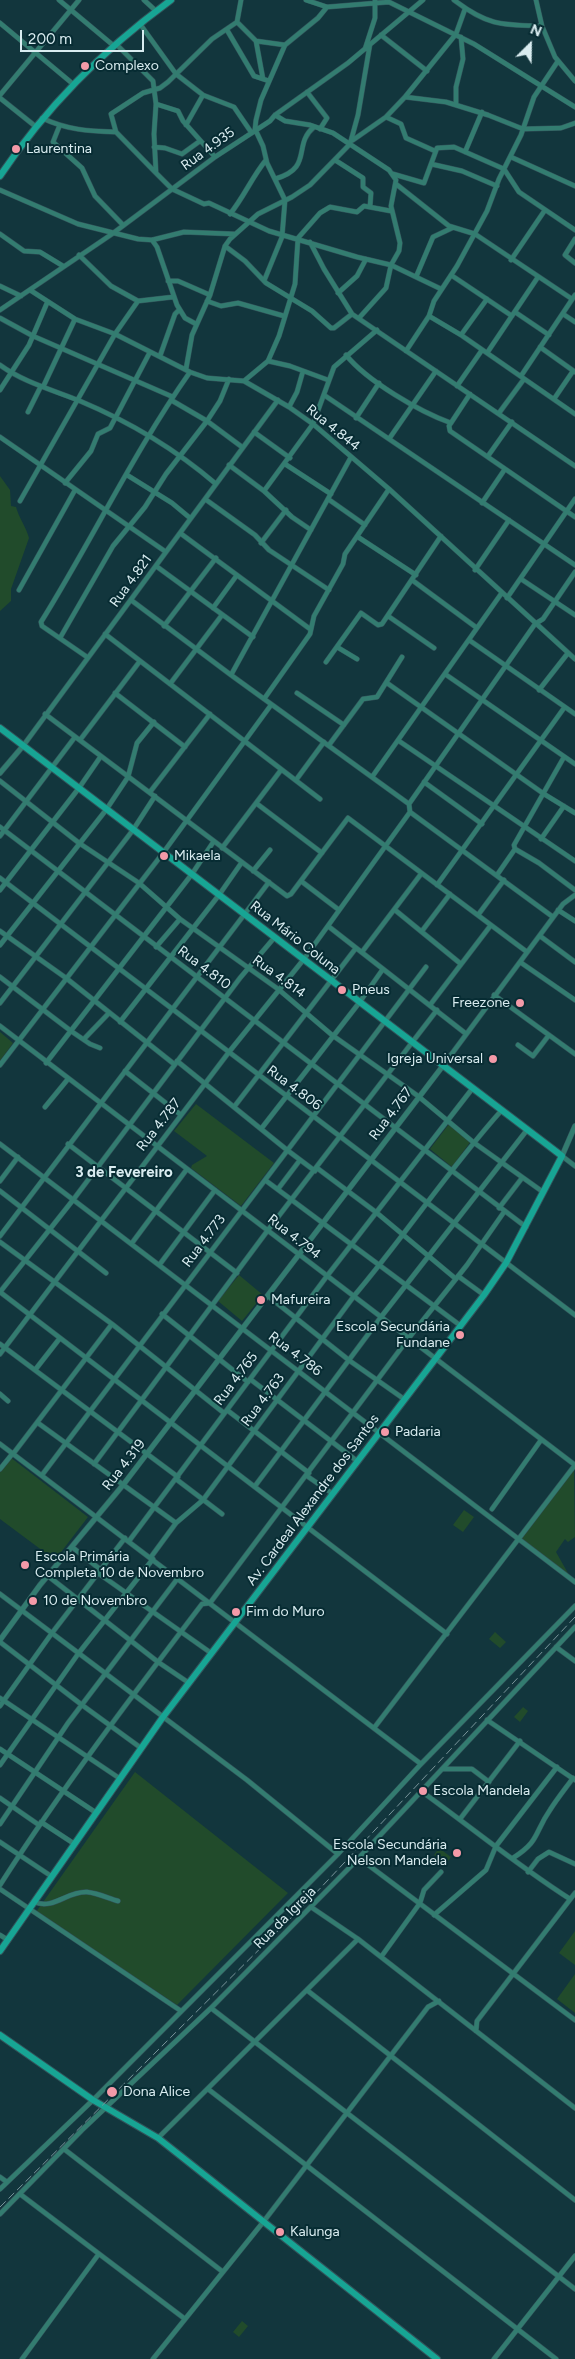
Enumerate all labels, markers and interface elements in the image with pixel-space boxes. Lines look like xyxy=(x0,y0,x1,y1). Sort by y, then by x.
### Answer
scale bar xyxy=(22,20,146,52)
north arrow xyxy=(505,20,555,70)
text: N xyxy=(528,21,544,41)
text: 200 m xyxy=(28,30,72,48)
place label: Complexo xyxy=(95,58,159,74)
marker: Complexo xyxy=(79,60,91,72)
street label: Rua 4.935 xyxy=(178,124,238,174)
place label: Laurentina xyxy=(26,141,92,157)
marker: Laurentina xyxy=(10,143,22,155)
street label: Rua 4.844 xyxy=(303,401,363,455)
street label: Rua 4.821 xyxy=(106,551,156,611)
place label: Mikaela xyxy=(174,848,221,864)
marker: Mikaela xyxy=(158,850,170,862)
street label: Rua Mário Coluna xyxy=(247,898,343,978)
street label: Rua 4.810 xyxy=(174,943,234,993)
street label: Rua 4.814 xyxy=(249,952,309,1002)
place label: Pneus xyxy=(352,982,390,998)
marker: Pneus xyxy=(336,984,348,996)
place label: Freezone xyxy=(452,995,510,1011)
marker: Freezone xyxy=(514,997,526,1009)
place label: Igreja Universal xyxy=(387,1051,483,1067)
marker: Igreja Universal xyxy=(487,1053,499,1065)
street label: Rua 4.806 xyxy=(263,1062,325,1114)
street label: Rua 4.767 xyxy=(366,1084,416,1144)
street label: Rua 4.787 xyxy=(133,1095,185,1155)
district label: 3 de Fevereiro xyxy=(75,1164,173,1182)
street label: Rua 4.773 xyxy=(179,1211,229,1271)
street label: Rua 4.794 xyxy=(264,1211,324,1263)
place label: Mafureira xyxy=(271,1292,330,1308)
marker: Mafureira xyxy=(255,1294,267,1306)
place label: Escola Secundária Fundane xyxy=(336,1319,450,1351)
street label: Rua 4.786 xyxy=(265,1328,325,1380)
marker: Escola Secundária Fundane xyxy=(454,1329,466,1341)
street label: Rua 4.765 xyxy=(211,1349,261,1409)
street label: Rua 4.763 xyxy=(238,1370,288,1430)
street label: Av. Cardeal Alexandre dos Santos xyxy=(243,1411,383,1589)
place label: Padaria xyxy=(395,1424,441,1440)
marker: Padaria xyxy=(379,1426,391,1438)
street label: Rua 4.319 xyxy=(99,1436,149,1494)
place label: Escola Primária Completa 10 de Novembro xyxy=(35,1549,204,1581)
marker: Escola Primária Completa 10 de Novembro xyxy=(19,1559,31,1571)
place label: 10 de Novembro xyxy=(43,1593,147,1609)
marker: 10 de Novembro xyxy=(27,1595,39,1607)
place label: Fim do Muro xyxy=(246,1604,325,1620)
marker: Fim do Muro xyxy=(230,1606,242,1618)
place label: Escola Mandela xyxy=(433,1783,530,1799)
marker: Escola Mandela xyxy=(417,1785,429,1797)
place label: Escola Secundária Nelson Mandela xyxy=(333,1837,447,1870)
marker: Escola Secundária Nelson Mandela xyxy=(451,1847,463,1859)
street label: Rua da Igreja xyxy=(250,1883,320,1953)
place label: Dona Alice xyxy=(123,2084,190,2100)
marker: Dona Alice xyxy=(105,2085,119,2099)
place label: Kalunga xyxy=(290,2224,340,2240)
marker: Kalunga xyxy=(274,2226,286,2238)

